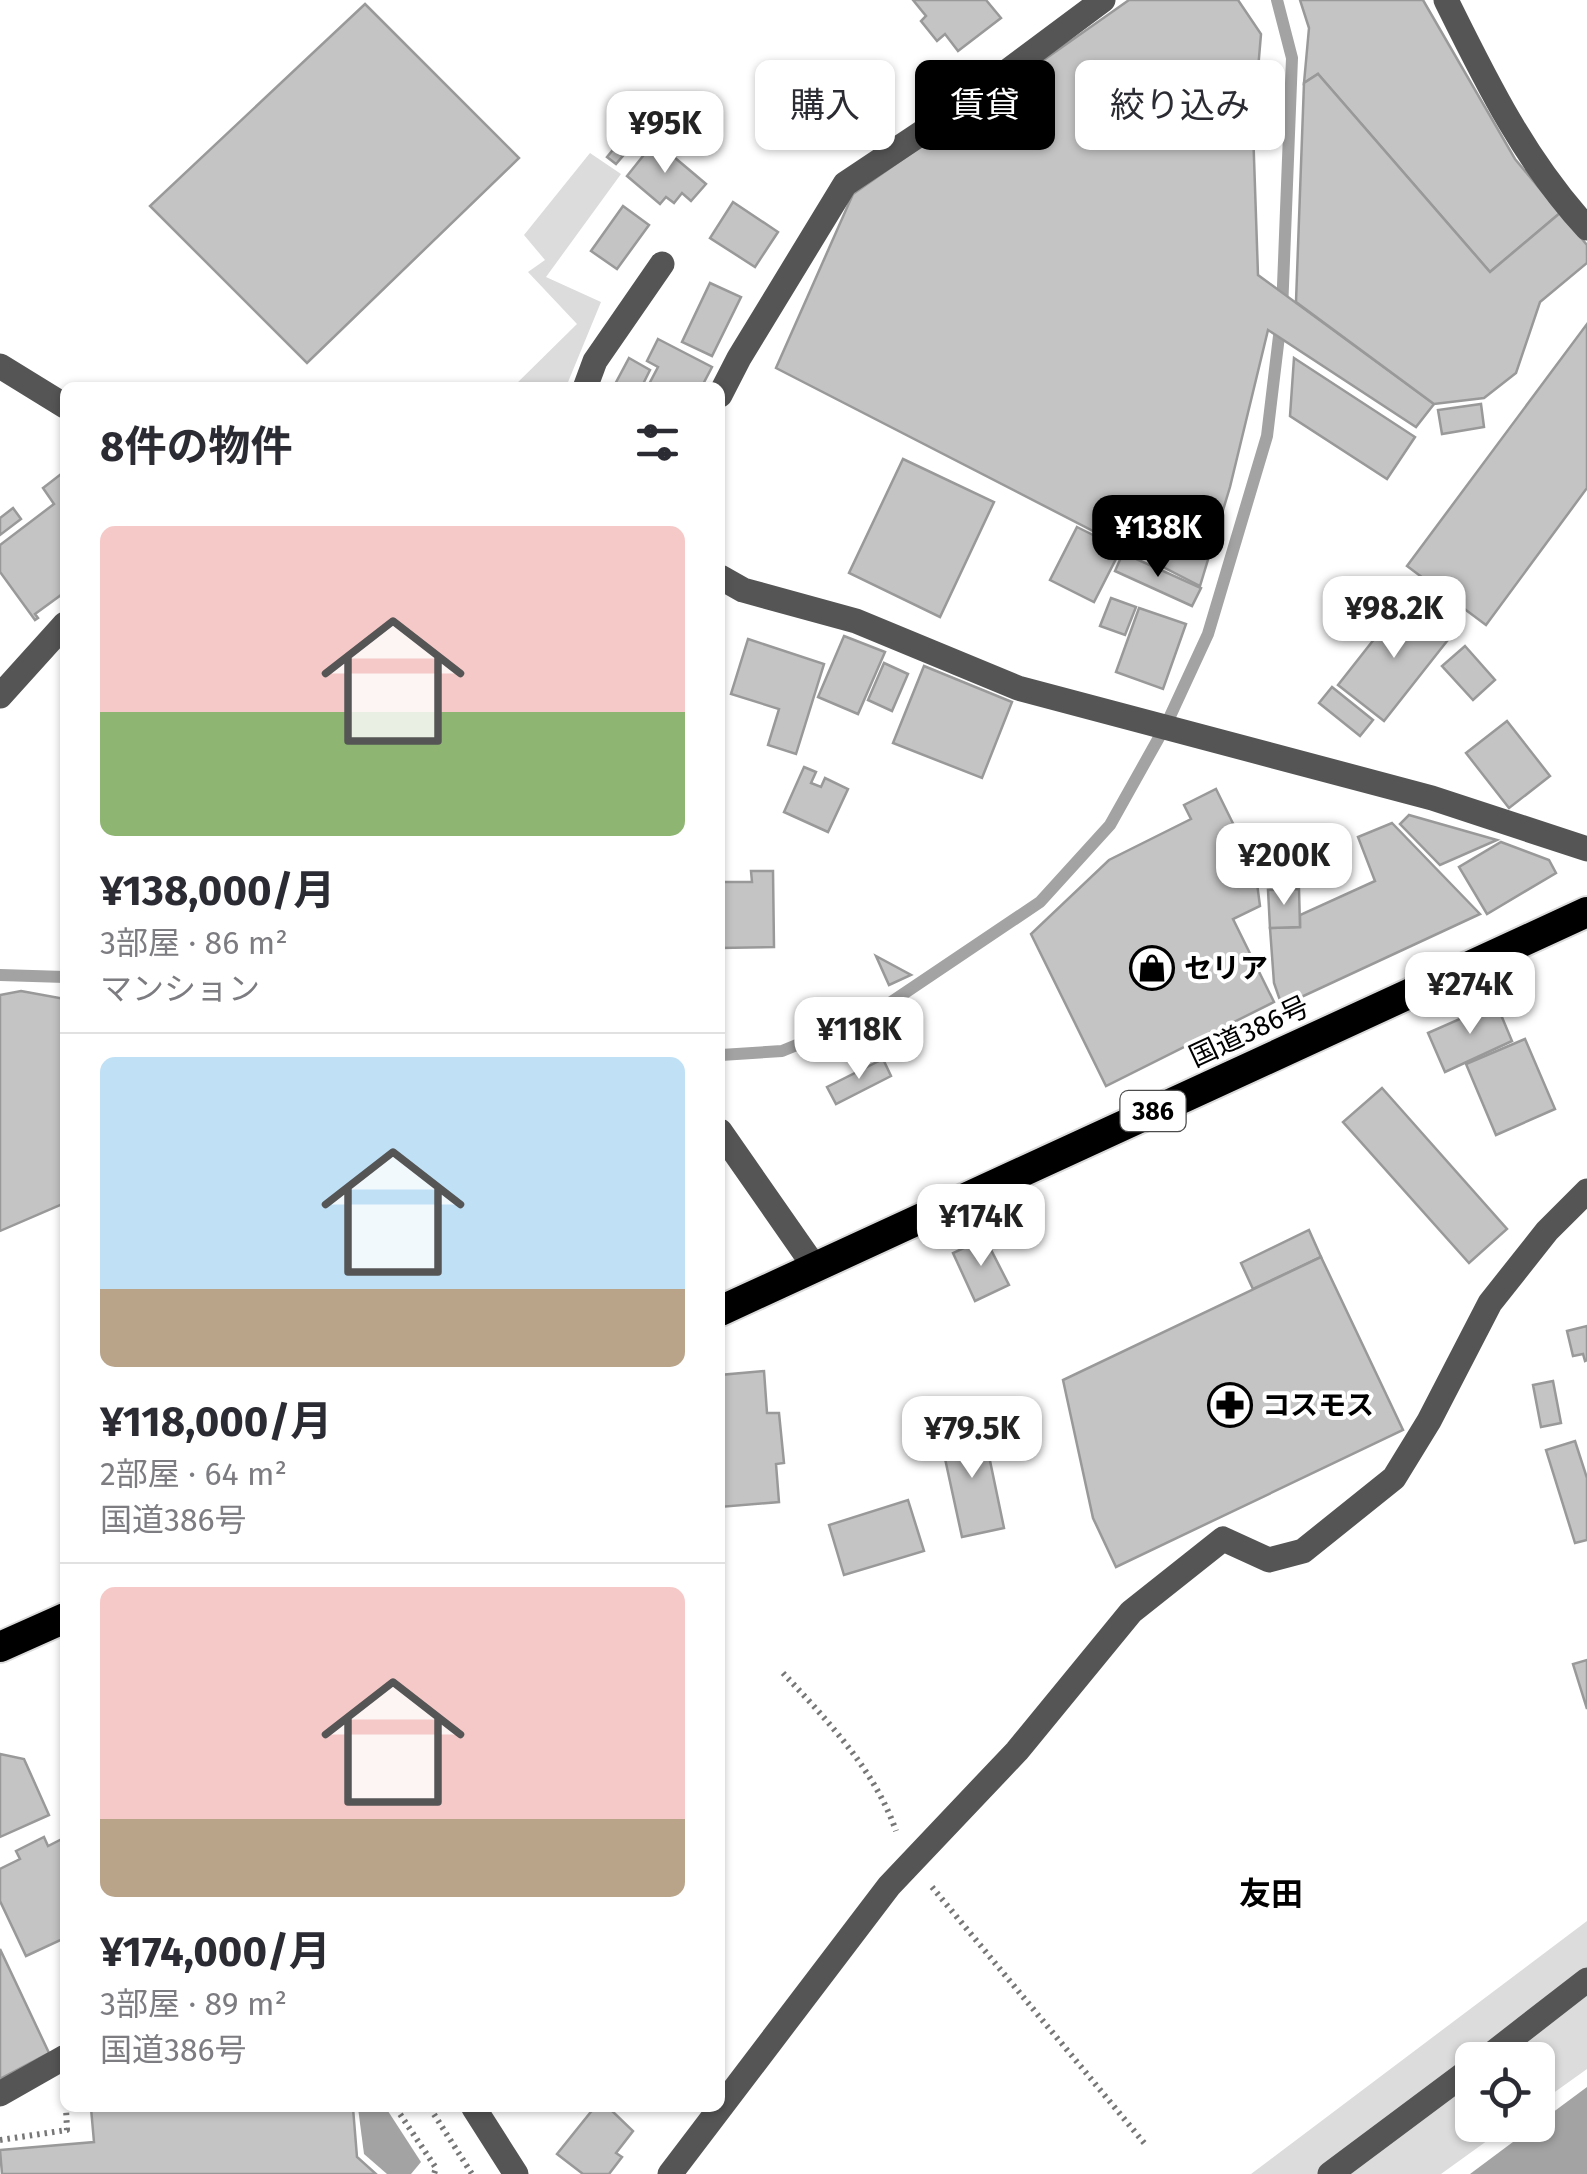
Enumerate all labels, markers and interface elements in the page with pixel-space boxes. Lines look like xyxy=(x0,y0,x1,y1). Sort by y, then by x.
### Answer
chip: 購入 xyxy=(755,60,895,150)
chip: 賃貸 xyxy=(915,60,1055,150)
chip: 絞り込み xyxy=(1075,60,1285,150)
pin: ¥95K xyxy=(606,91,724,176)
text: ¥95K xyxy=(628,104,702,142)
icon: filters xyxy=(630,415,685,470)
text: 8件の物件 xyxy=(100,422,292,472)
pin: ¥138K xyxy=(1088,495,1228,580)
text: ¥138K xyxy=(1114,508,1202,546)
pin: ¥98.2K xyxy=(1313,576,1475,661)
text: ¥98.2K xyxy=(1345,589,1443,627)
icon: home xyxy=(303,591,483,771)
pin: ¥200K xyxy=(1214,823,1354,908)
text: ¥200K xyxy=(1238,836,1330,874)
text: ¥138,000/月 xyxy=(100,866,335,916)
text: 3部屋 · 86 m² xyxy=(100,924,288,962)
shop icon: セリア xyxy=(1129,945,1175,991)
place label: セリア xyxy=(1184,952,1268,985)
pin: ¥274K xyxy=(1400,952,1540,1037)
text: ¥274K xyxy=(1427,965,1513,1003)
text: マンション xyxy=(100,970,260,1008)
street label: 国道386号 xyxy=(1184,989,1314,1074)
pin: ¥118K xyxy=(789,997,929,1082)
text: ¥118K xyxy=(816,1010,902,1048)
road number: 386 xyxy=(1120,1091,1186,1131)
icon: home xyxy=(303,1122,483,1302)
pin: ¥174K xyxy=(911,1184,1051,1269)
text: ¥174K xyxy=(939,1197,1023,1235)
pharmacy icon: コスモス xyxy=(1207,1382,1253,1428)
place label: コスモス xyxy=(1262,1389,1374,1422)
pin: ¥79.5K xyxy=(891,1396,1053,1481)
text: ¥118,000/月 xyxy=(100,1397,332,1447)
text: ¥79.5K xyxy=(924,1409,1020,1447)
text: 2部屋 · 64 m² xyxy=(100,1455,287,1493)
text: 国道386号 xyxy=(100,1501,247,1539)
icon: home xyxy=(303,1652,483,1832)
district label: 友田 xyxy=(1239,1875,1303,1913)
text: ¥174,000/月 xyxy=(100,1927,331,1977)
text: 3部屋 · 89 m² xyxy=(100,1985,287,2023)
text: 国道386号 xyxy=(100,2031,247,2069)
map controls xyxy=(1455,2042,1555,2142)
button: locate xyxy=(1455,2042,1555,2142)

